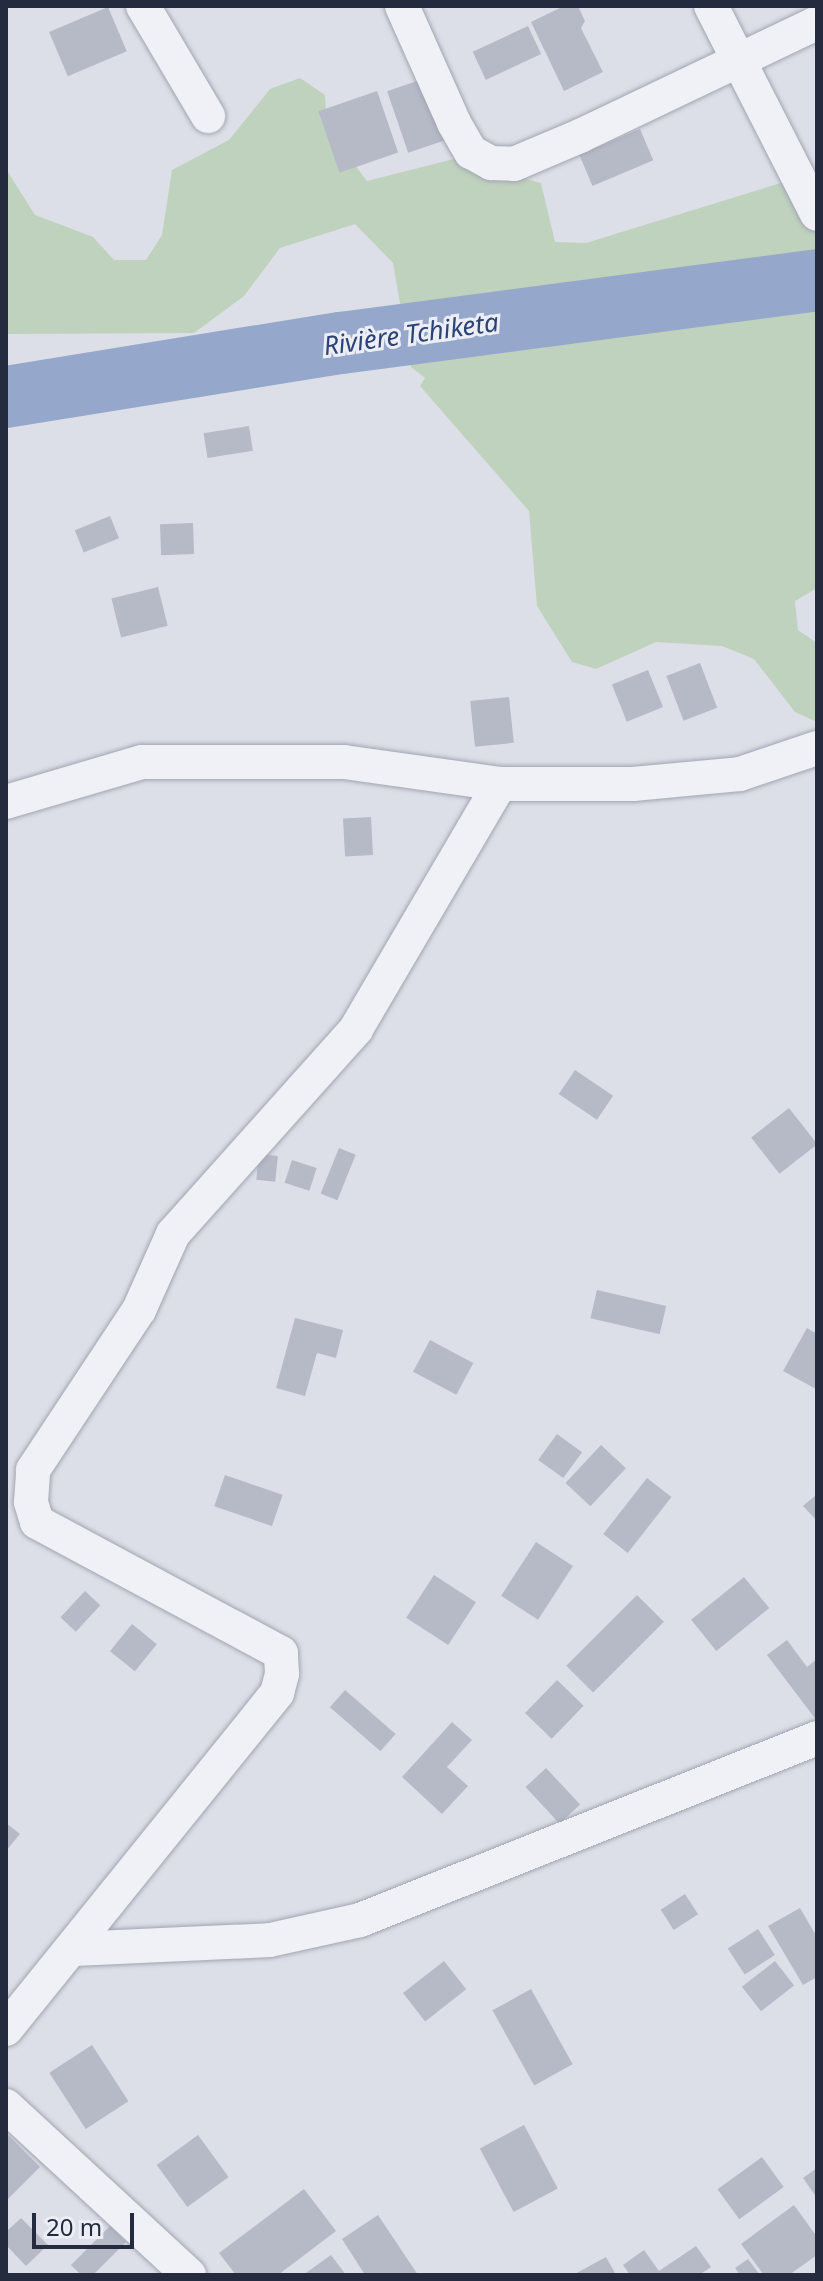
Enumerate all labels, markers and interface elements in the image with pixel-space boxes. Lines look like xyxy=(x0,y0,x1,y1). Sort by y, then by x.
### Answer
water label: Rivière Tchiketa xyxy=(321,306,501,362)
scale bar xyxy=(36,2197,138,2247)
text: 20 m xyxy=(46,2210,102,2243)

